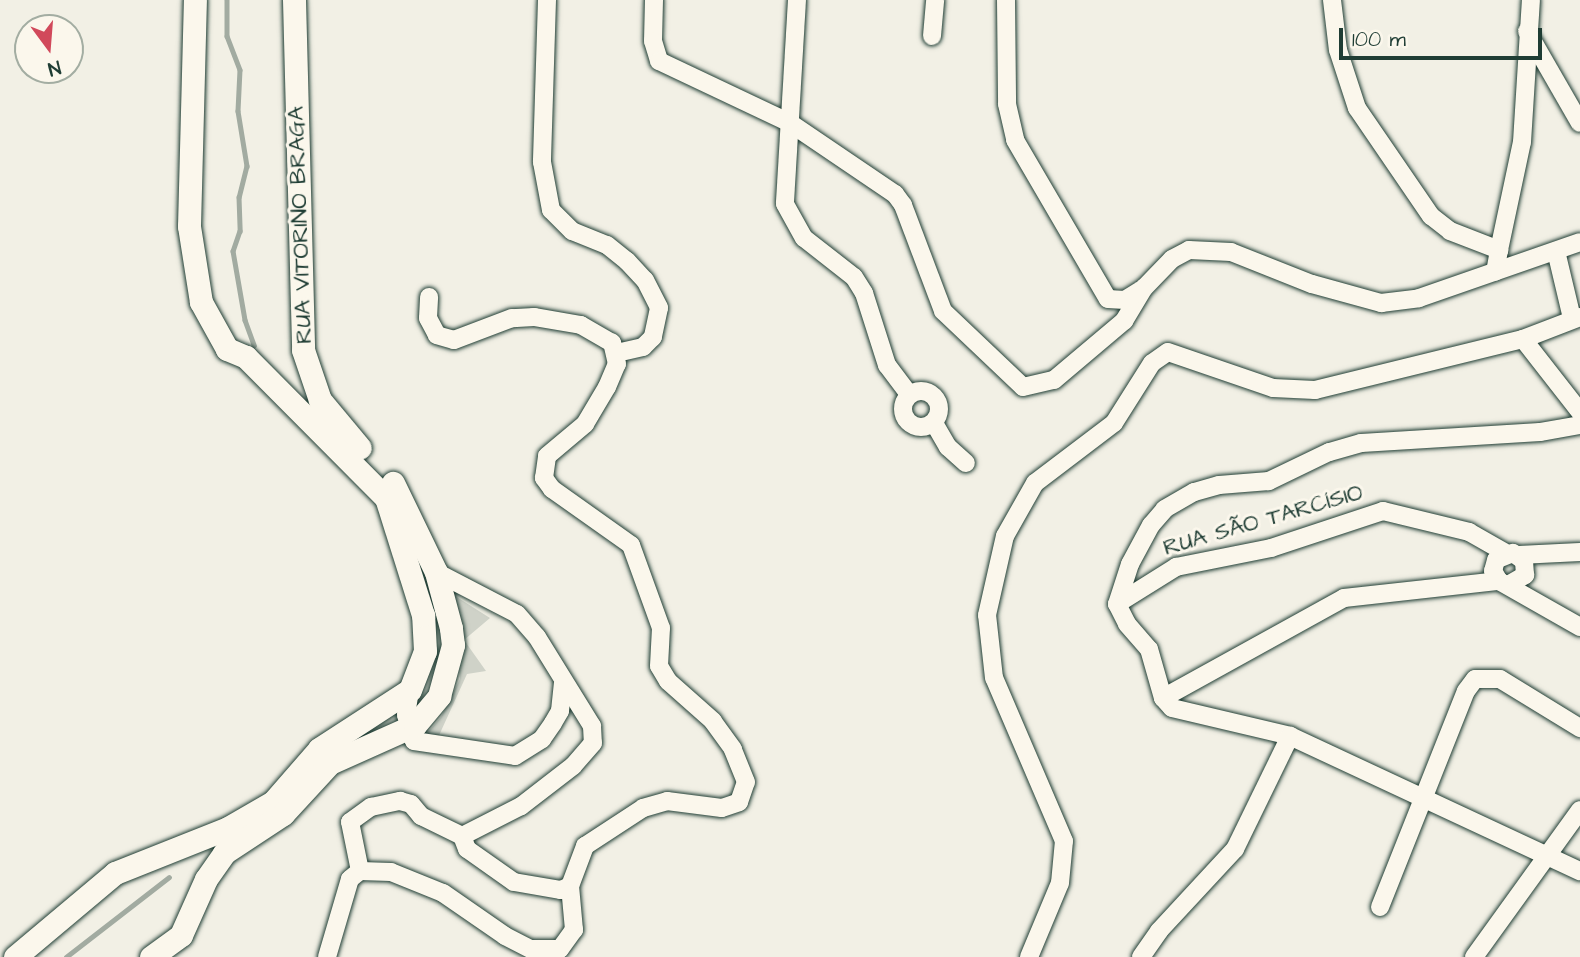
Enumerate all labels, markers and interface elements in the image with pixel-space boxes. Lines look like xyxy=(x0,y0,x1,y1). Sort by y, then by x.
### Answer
north arrow xyxy=(14,14,84,84)
scale bar xyxy=(1342,14,1545,58)
text: 100 m xyxy=(1352,25,1406,54)
text: N xyxy=(45,53,64,82)
street label: RUA VITORINO BRAGA xyxy=(282,106,318,344)
street label: RUA SÃO TARCÍSIO xyxy=(1160,478,1366,562)

